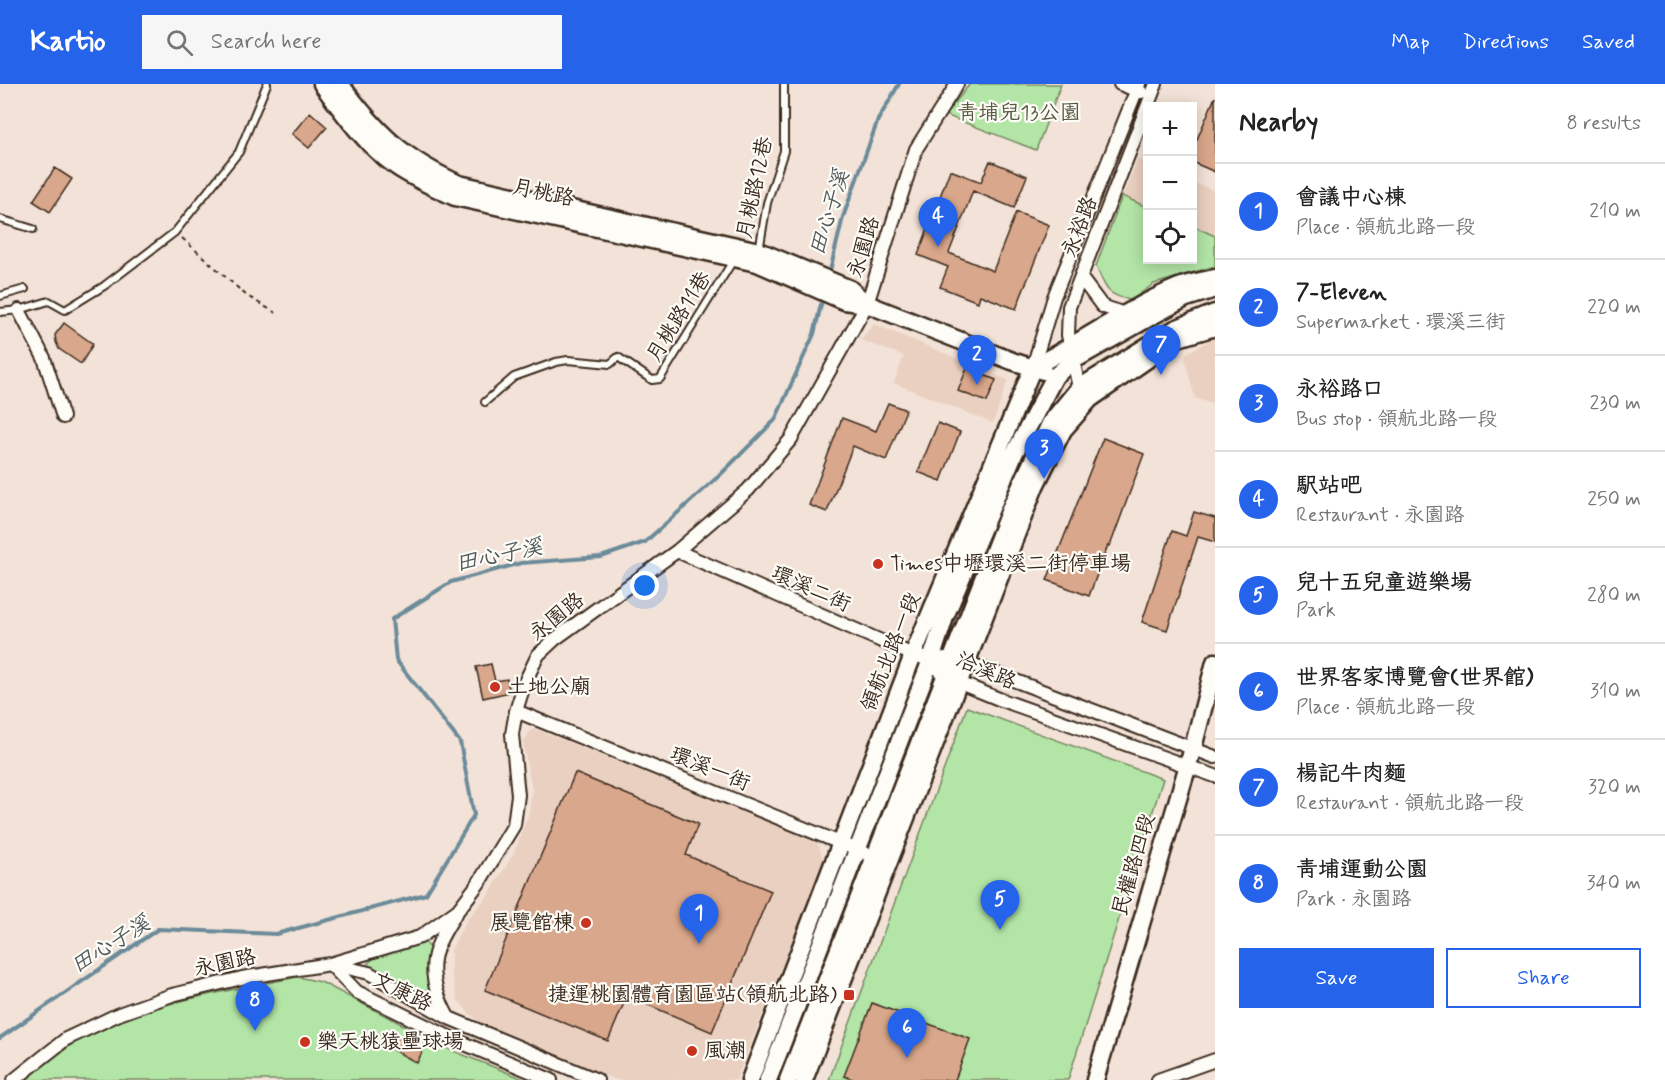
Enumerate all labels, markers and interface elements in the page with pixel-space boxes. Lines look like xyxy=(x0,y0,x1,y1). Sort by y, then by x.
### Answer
search box xyxy=(142,15,562,69)
text: Kartio xyxy=(30,24,106,61)
icon: search xyxy=(163,26,196,59)
text: Search here xyxy=(211,28,322,56)
text: Map xyxy=(1391,28,1430,56)
text: Directions xyxy=(1463,28,1549,56)
text: Saved xyxy=(1582,28,1635,56)
park label: 青埔兒13公園 xyxy=(957,99,1081,127)
map controls xyxy=(1143,102,1197,264)
button: + xyxy=(1143,102,1197,156)
text: Nearby xyxy=(1239,106,1318,140)
text: 8 results xyxy=(1567,110,1641,137)
street label: 月桃路12巷 xyxy=(730,134,780,242)
button: − xyxy=(1143,156,1197,210)
water label: 田心子溪 xyxy=(804,166,857,259)
street label: 月桃路 xyxy=(509,173,577,213)
text: 會議中心棟 xyxy=(1296,184,1406,212)
street label: 永裕路 xyxy=(1056,193,1104,261)
pin: 4 xyxy=(918,198,958,247)
text: 1 xyxy=(1254,198,1263,225)
text: 210 m xyxy=(1589,198,1641,225)
button: locate xyxy=(1143,210,1197,264)
street label: 永園路 xyxy=(841,213,887,281)
text: Place · 領航北路一段 xyxy=(1296,214,1475,241)
street label: 月桃路11巷 xyxy=(640,266,718,368)
text: 7-Eleven xyxy=(1296,279,1386,307)
text: 2 xyxy=(1254,294,1263,321)
text: 220 m xyxy=(1587,294,1641,321)
text: Supermarket · 環溪三街 xyxy=(1296,309,1506,336)
pin: 7 xyxy=(1142,326,1180,375)
pin: 2 xyxy=(958,336,996,385)
text: 永裕路口 xyxy=(1296,376,1384,404)
text: 3 xyxy=(1254,390,1263,417)
text: 230 m xyxy=(1589,390,1641,417)
text: Bus stop · 領航北路一段 xyxy=(1296,406,1498,433)
pin: 3 xyxy=(1024,430,1064,479)
text: 駅站吧 xyxy=(1296,472,1362,500)
text: 4 xyxy=(1253,486,1264,513)
text: 250 m xyxy=(1587,486,1641,513)
text: Restaurant · 永園路 xyxy=(1296,502,1464,529)
water label: 田心子溪 xyxy=(453,533,546,579)
place label: Times中壢環溪二街停車場 xyxy=(890,550,1131,578)
marker: Times中壢環溪二街停車場 xyxy=(871,557,885,571)
street label: 環溪二街 xyxy=(767,559,855,619)
text: 兒十五兒童遊樂場 xyxy=(1296,569,1472,597)
your location xyxy=(630,571,659,600)
text: 5 xyxy=(1253,582,1265,609)
text: 280 m xyxy=(1587,582,1641,609)
street label: 永園路 xyxy=(524,586,590,648)
street label: 領航北路一段 xyxy=(854,588,928,716)
text: Park xyxy=(1296,597,1336,624)
street label: 洽溪路 xyxy=(952,646,1020,696)
text: 世界客家博覽會(世界館) xyxy=(1296,664,1533,692)
place label: 土地公廟 xyxy=(507,673,591,701)
text: 6 xyxy=(1253,678,1264,705)
text: 310 m xyxy=(1590,678,1641,705)
marker: 土地公廟 xyxy=(488,680,502,694)
text: Place · 領航北路一段 xyxy=(1296,694,1475,721)
street label: 環溪一街 xyxy=(666,740,754,798)
text: 楊記牛肉麵 xyxy=(1296,760,1406,788)
text: 7 xyxy=(1252,774,1265,801)
text: 320 m xyxy=(1588,774,1641,801)
text: Restaurant · 領航北路一段 xyxy=(1296,790,1524,817)
street label: 民權路四段 xyxy=(1106,811,1162,919)
text: 青埔運動公園 xyxy=(1296,856,1428,884)
text: 8 xyxy=(1253,870,1264,897)
text: 340 m xyxy=(1586,870,1641,897)
pin: 5 xyxy=(980,880,1020,930)
text: Park · 永園路 xyxy=(1296,886,1411,913)
pin: 1 xyxy=(680,894,718,944)
water label: 田心子溪 xyxy=(66,909,157,980)
place label: 展覽館棟 xyxy=(490,909,574,937)
marker: 展覽館棟 xyxy=(579,916,593,930)
street label: 永園路 xyxy=(191,943,259,983)
button: Save xyxy=(1239,948,1434,1008)
button: Share xyxy=(1446,948,1641,1008)
street label: 文康路 xyxy=(368,966,436,1018)
place label: 捷運桃園體育園區站(領航北路) xyxy=(548,981,838,1009)
pin: 8 xyxy=(236,982,274,1031)
marker: 捷運桃園體育園區站(領航北路) xyxy=(842,988,856,1002)
pin: 6 xyxy=(888,1008,926,1058)
place label: 樂天桃猿壘球場 xyxy=(317,1028,464,1056)
marker: 樂天桃猿壘球場 xyxy=(298,1035,312,1049)
place label: 風潮 xyxy=(704,1037,746,1065)
marker: 風潮 xyxy=(685,1044,699,1058)

